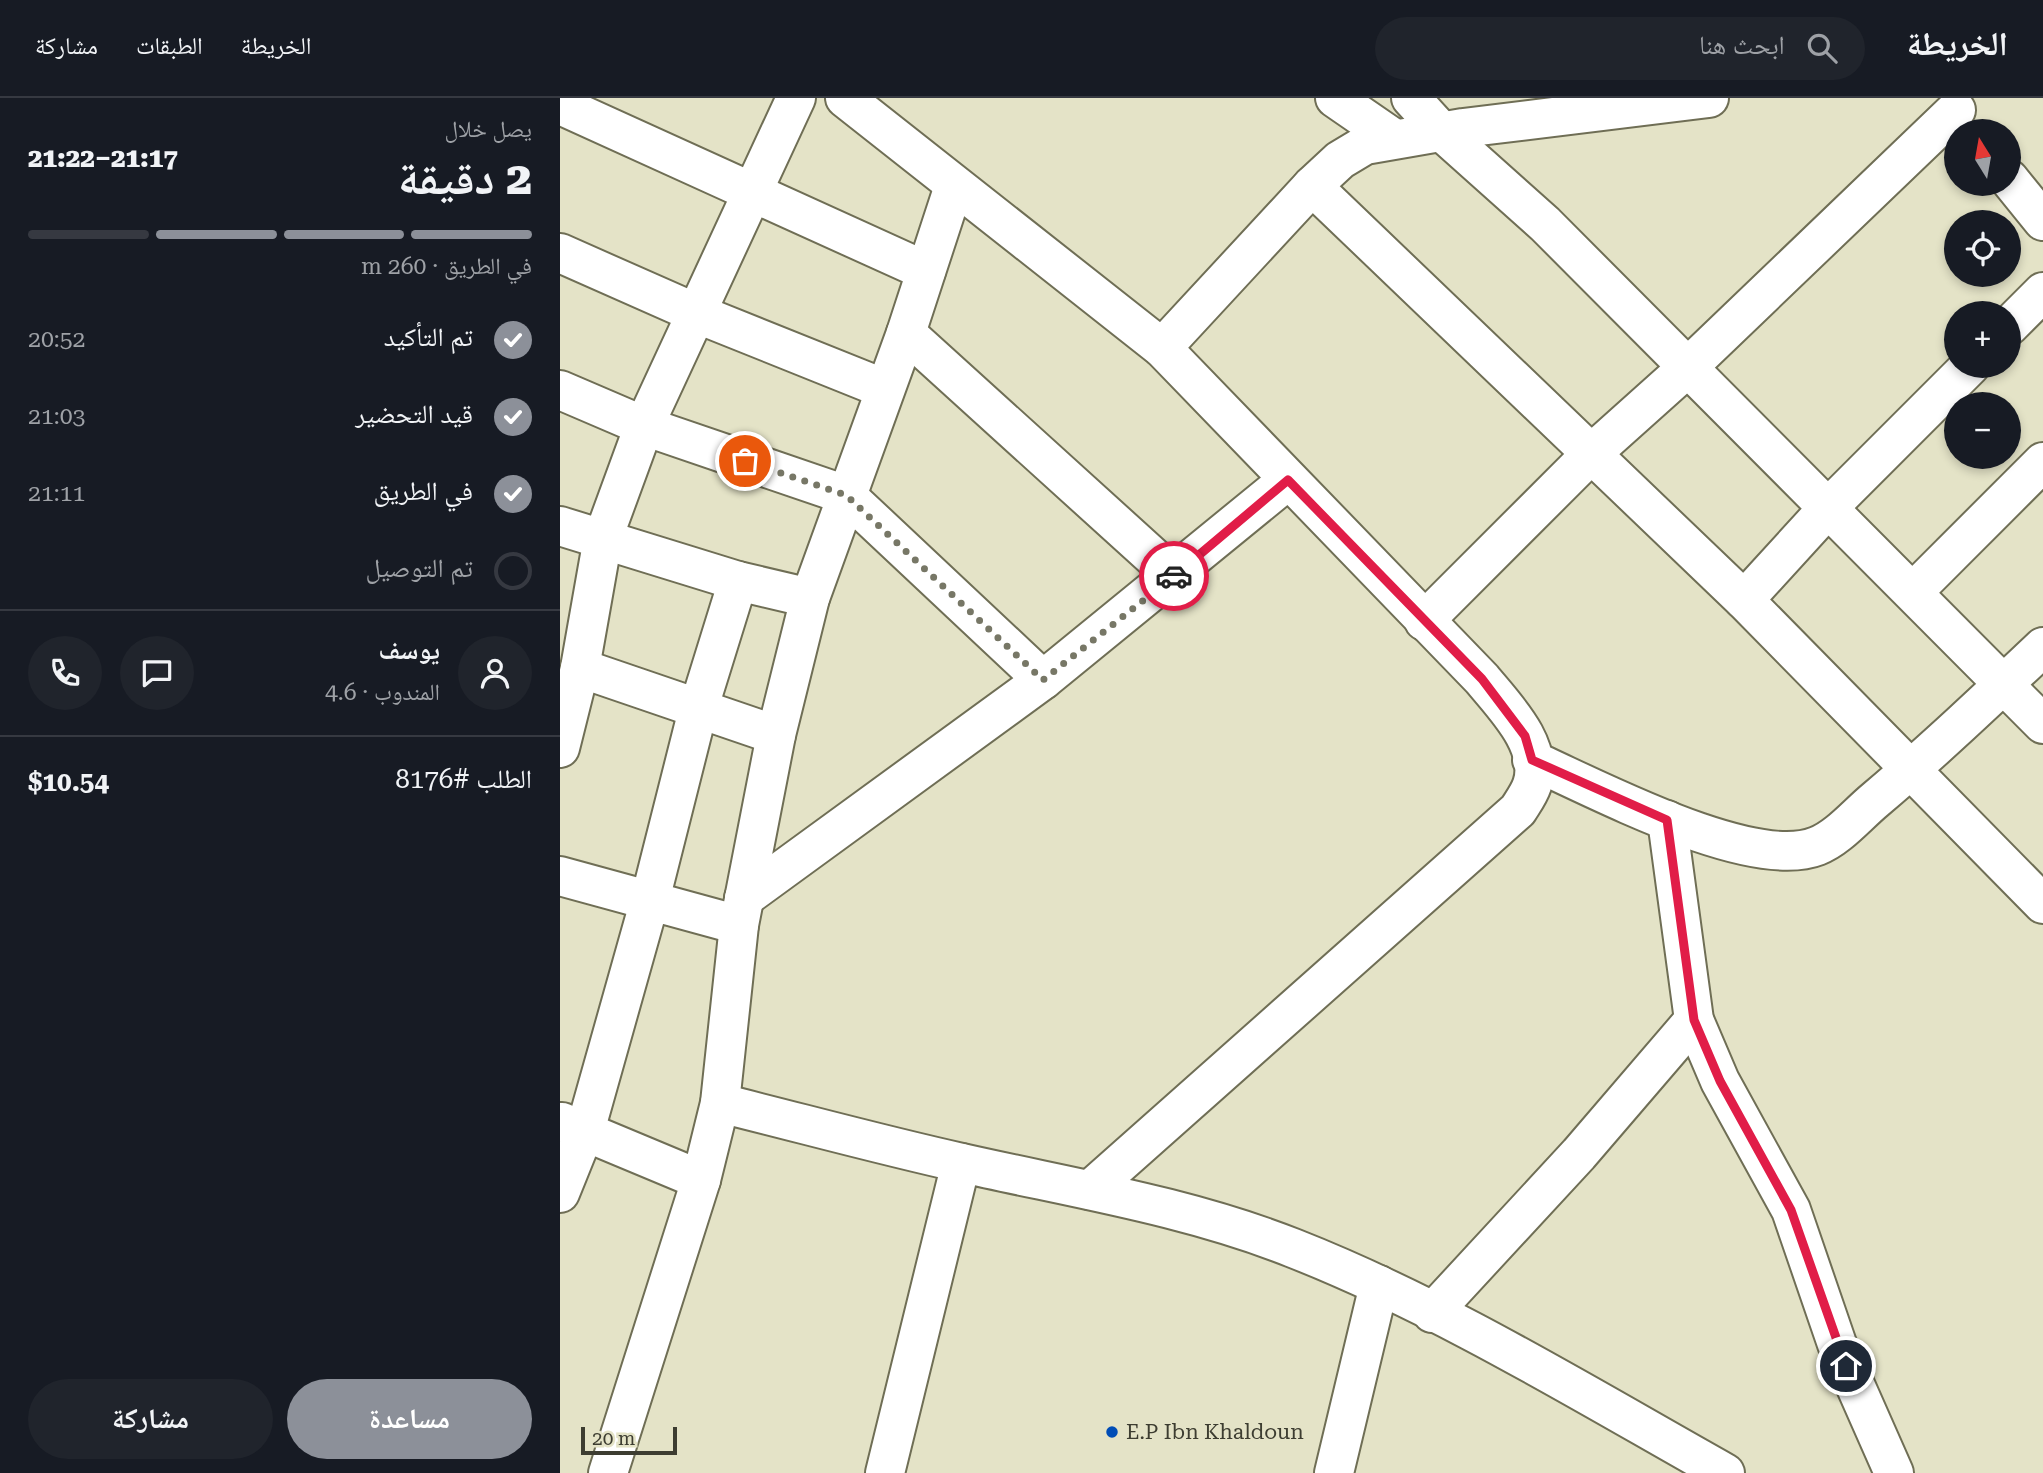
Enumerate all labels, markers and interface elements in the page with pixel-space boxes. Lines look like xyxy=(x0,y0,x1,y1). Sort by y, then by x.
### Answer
search box xyxy=(1375,17,1865,80)
text: الخريطة xyxy=(1907,24,2008,63)
icon: search xyxy=(1803,29,1841,67)
text: ابحث هنا xyxy=(1699,30,1785,60)
text: مشاركة xyxy=(35,32,98,60)
text: الطبقات xyxy=(136,32,203,60)
text: الخريطة xyxy=(241,32,311,60)
text: يصل خلال xyxy=(444,116,532,143)
north arrow xyxy=(1944,119,2021,196)
map controls xyxy=(1944,119,2021,469)
text: 21:17–21:22 xyxy=(28,143,178,173)
text: 2 دقيقة xyxy=(398,151,532,205)
button: locate xyxy=(1944,210,2021,287)
text: في الطريق · 260 m xyxy=(361,253,532,280)
button: + xyxy=(1944,301,2021,378)
icon: check xyxy=(494,321,532,359)
text: تم التأكيد xyxy=(384,322,473,352)
text: 20:52 xyxy=(28,326,85,353)
button: − xyxy=(1944,392,2021,469)
icon: check xyxy=(494,398,532,436)
text: قيد التحضير xyxy=(355,399,473,429)
text: 21:03 xyxy=(28,403,85,430)
pin xyxy=(715,431,775,491)
icon: bag xyxy=(726,442,764,480)
icon: check xyxy=(494,475,532,513)
text: في الطريق xyxy=(373,476,473,506)
text: 21:11 xyxy=(28,480,85,507)
courier xyxy=(1139,541,1209,611)
text: تم التوصيل xyxy=(365,553,473,583)
icon: car xyxy=(1155,557,1193,595)
text: يوسف xyxy=(379,635,440,665)
button: phone xyxy=(28,636,102,710)
button: chat xyxy=(120,636,194,710)
button: person xyxy=(458,636,532,710)
text: المندوب · 4.6 xyxy=(325,679,440,706)
text: الطلب #8176 xyxy=(395,764,532,794)
text: $10.54 xyxy=(28,767,109,797)
pin xyxy=(1816,1336,1876,1396)
icon: home xyxy=(1827,1347,1865,1385)
button: مشاركة xyxy=(28,1379,273,1459)
button: مساعدة xyxy=(287,1379,532,1459)
place label: E.P Ibn Khaldoun xyxy=(1126,1420,1304,1444)
scale bar xyxy=(581,1424,677,1456)
marker: E.P Ibn Khaldoun xyxy=(1104,1424,1120,1440)
text: 20 m xyxy=(592,1427,635,1450)

